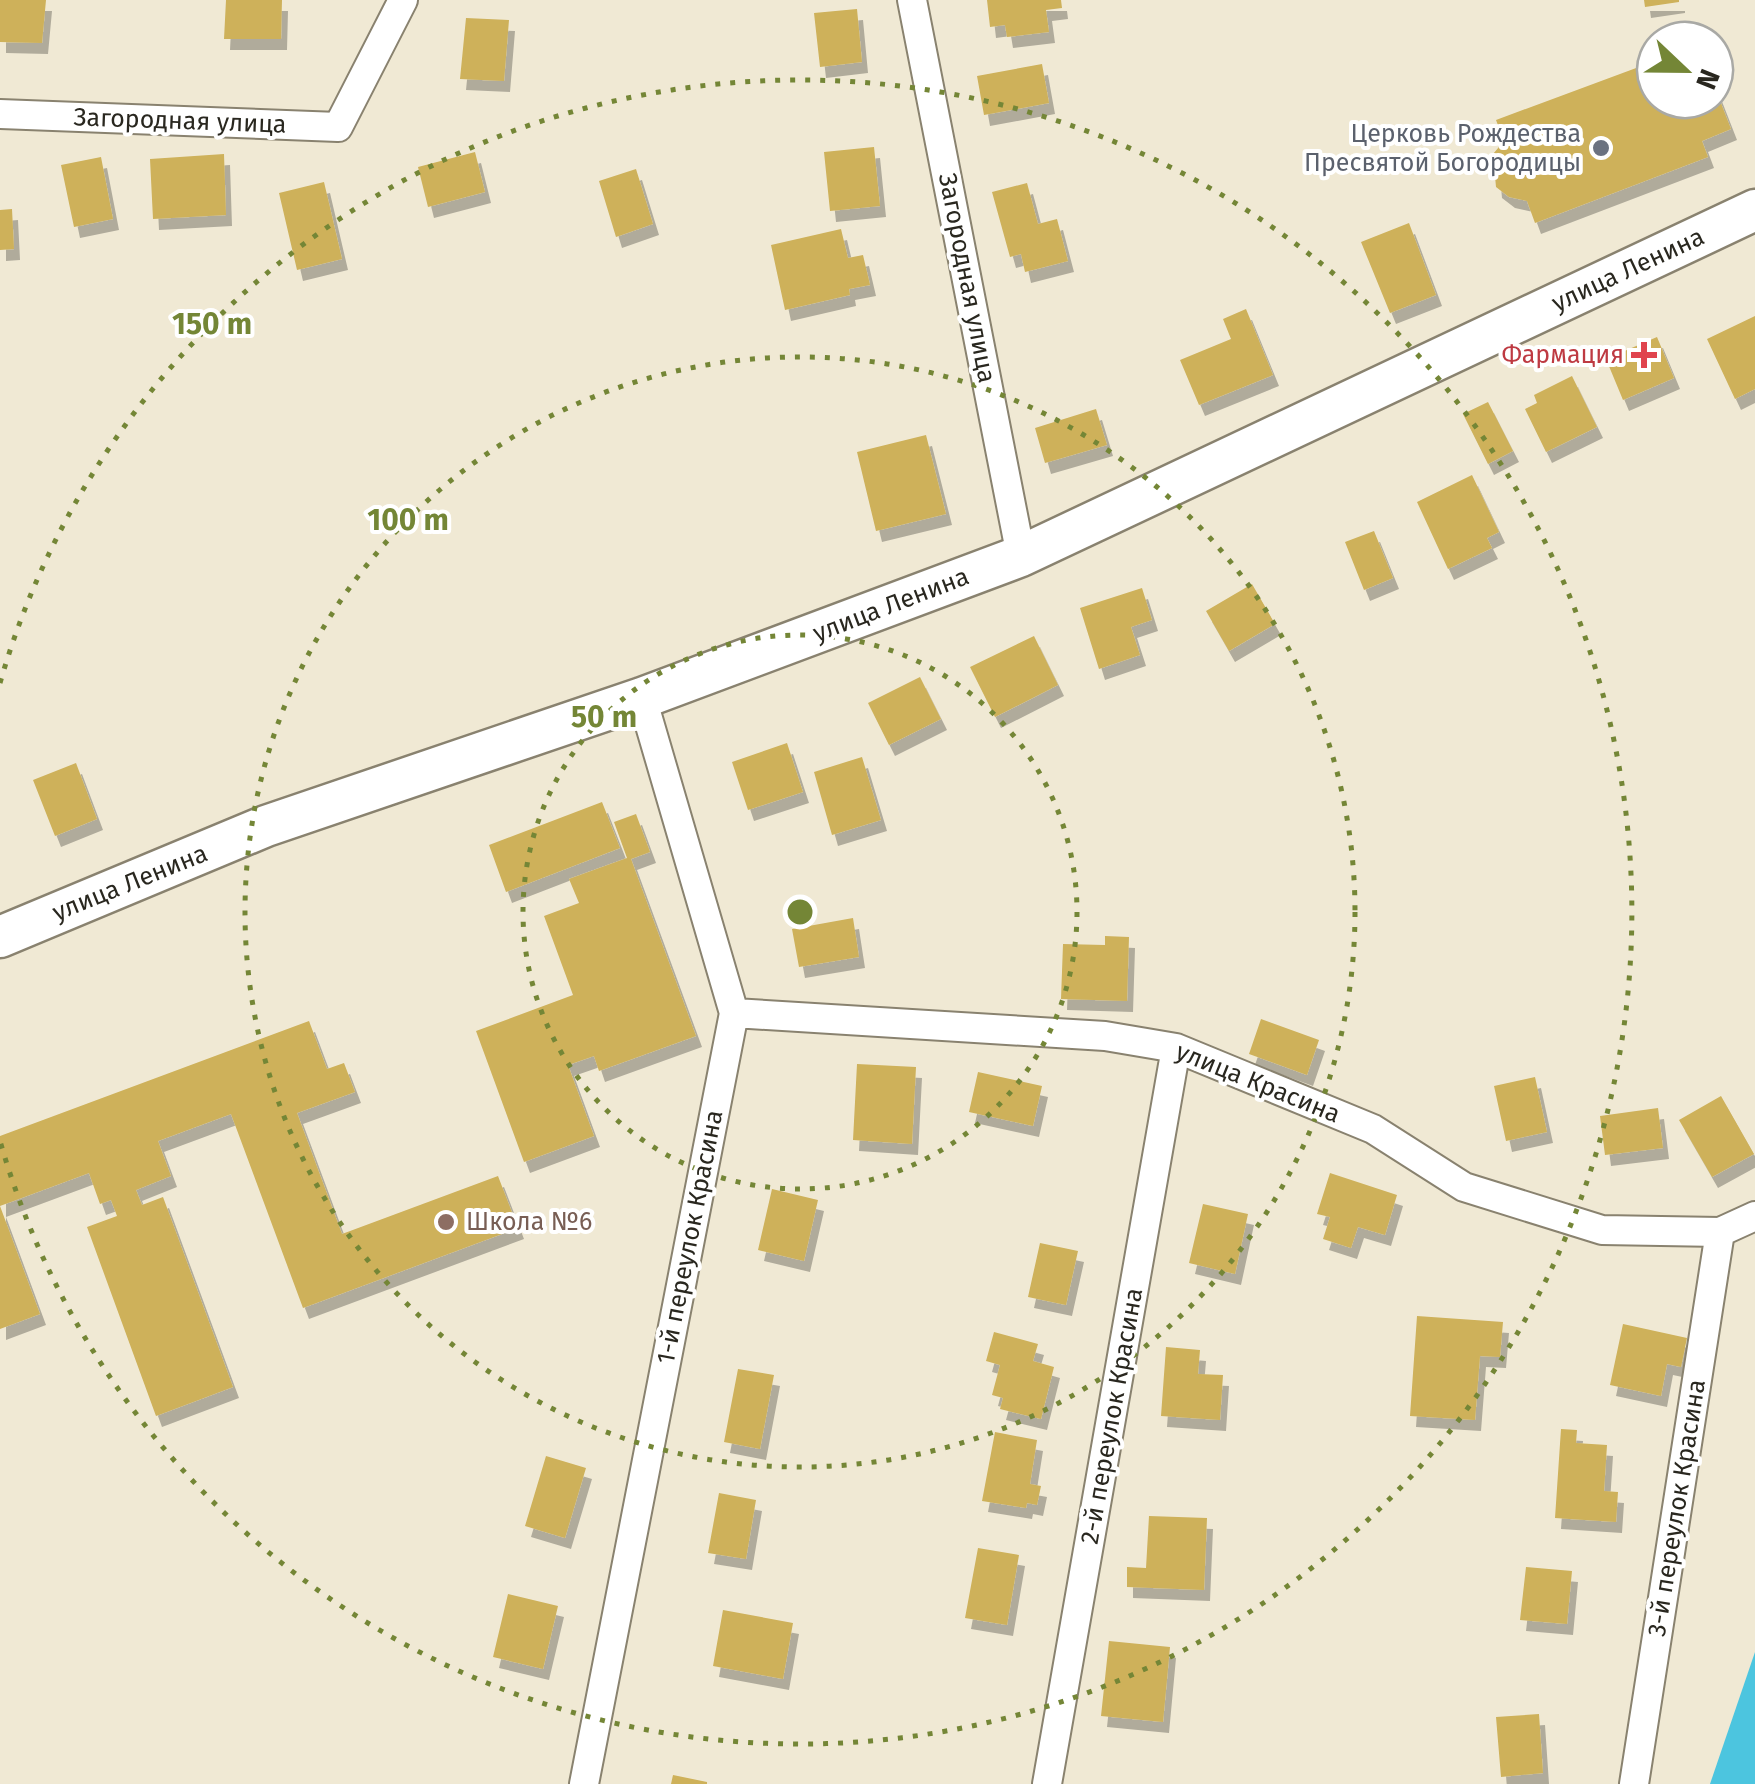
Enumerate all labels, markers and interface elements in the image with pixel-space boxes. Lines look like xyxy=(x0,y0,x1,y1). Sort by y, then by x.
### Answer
north arrow xyxy=(1635,20,1735,120)
text: N xyxy=(1689,64,1726,94)
street label: Загородная улица xyxy=(73,102,287,140)
place label: Церковь Рождества Пресвятой Богородицы xyxy=(1304,119,1581,178)
marker: Церковь Рождества Пресвятой Богородицы xyxy=(1590,137,1612,159)
street label: Загородная улица xyxy=(932,171,1002,385)
street label: улица Ленина xyxy=(1547,222,1709,318)
text: 150 m xyxy=(172,306,252,342)
place label: Фармация xyxy=(1502,340,1624,370)
marker: Фармация xyxy=(1633,344,1655,366)
text: 100 m xyxy=(367,502,449,538)
street label: улица Ленина xyxy=(809,561,973,649)
text: 50 m xyxy=(571,699,637,735)
street label: улица Ленина xyxy=(48,838,212,928)
centre of rings xyxy=(782,894,818,930)
street label: улица Красина xyxy=(1171,1036,1345,1130)
street label: 1-й переулок Красина xyxy=(651,1107,729,1367)
place label: Школа №6 xyxy=(466,1207,592,1237)
marker: Школа №6 xyxy=(435,1211,457,1233)
street label: 2-й переулок Красина xyxy=(1075,1285,1149,1547)
street label: 3-й переулок Красина xyxy=(1642,1377,1712,1639)

